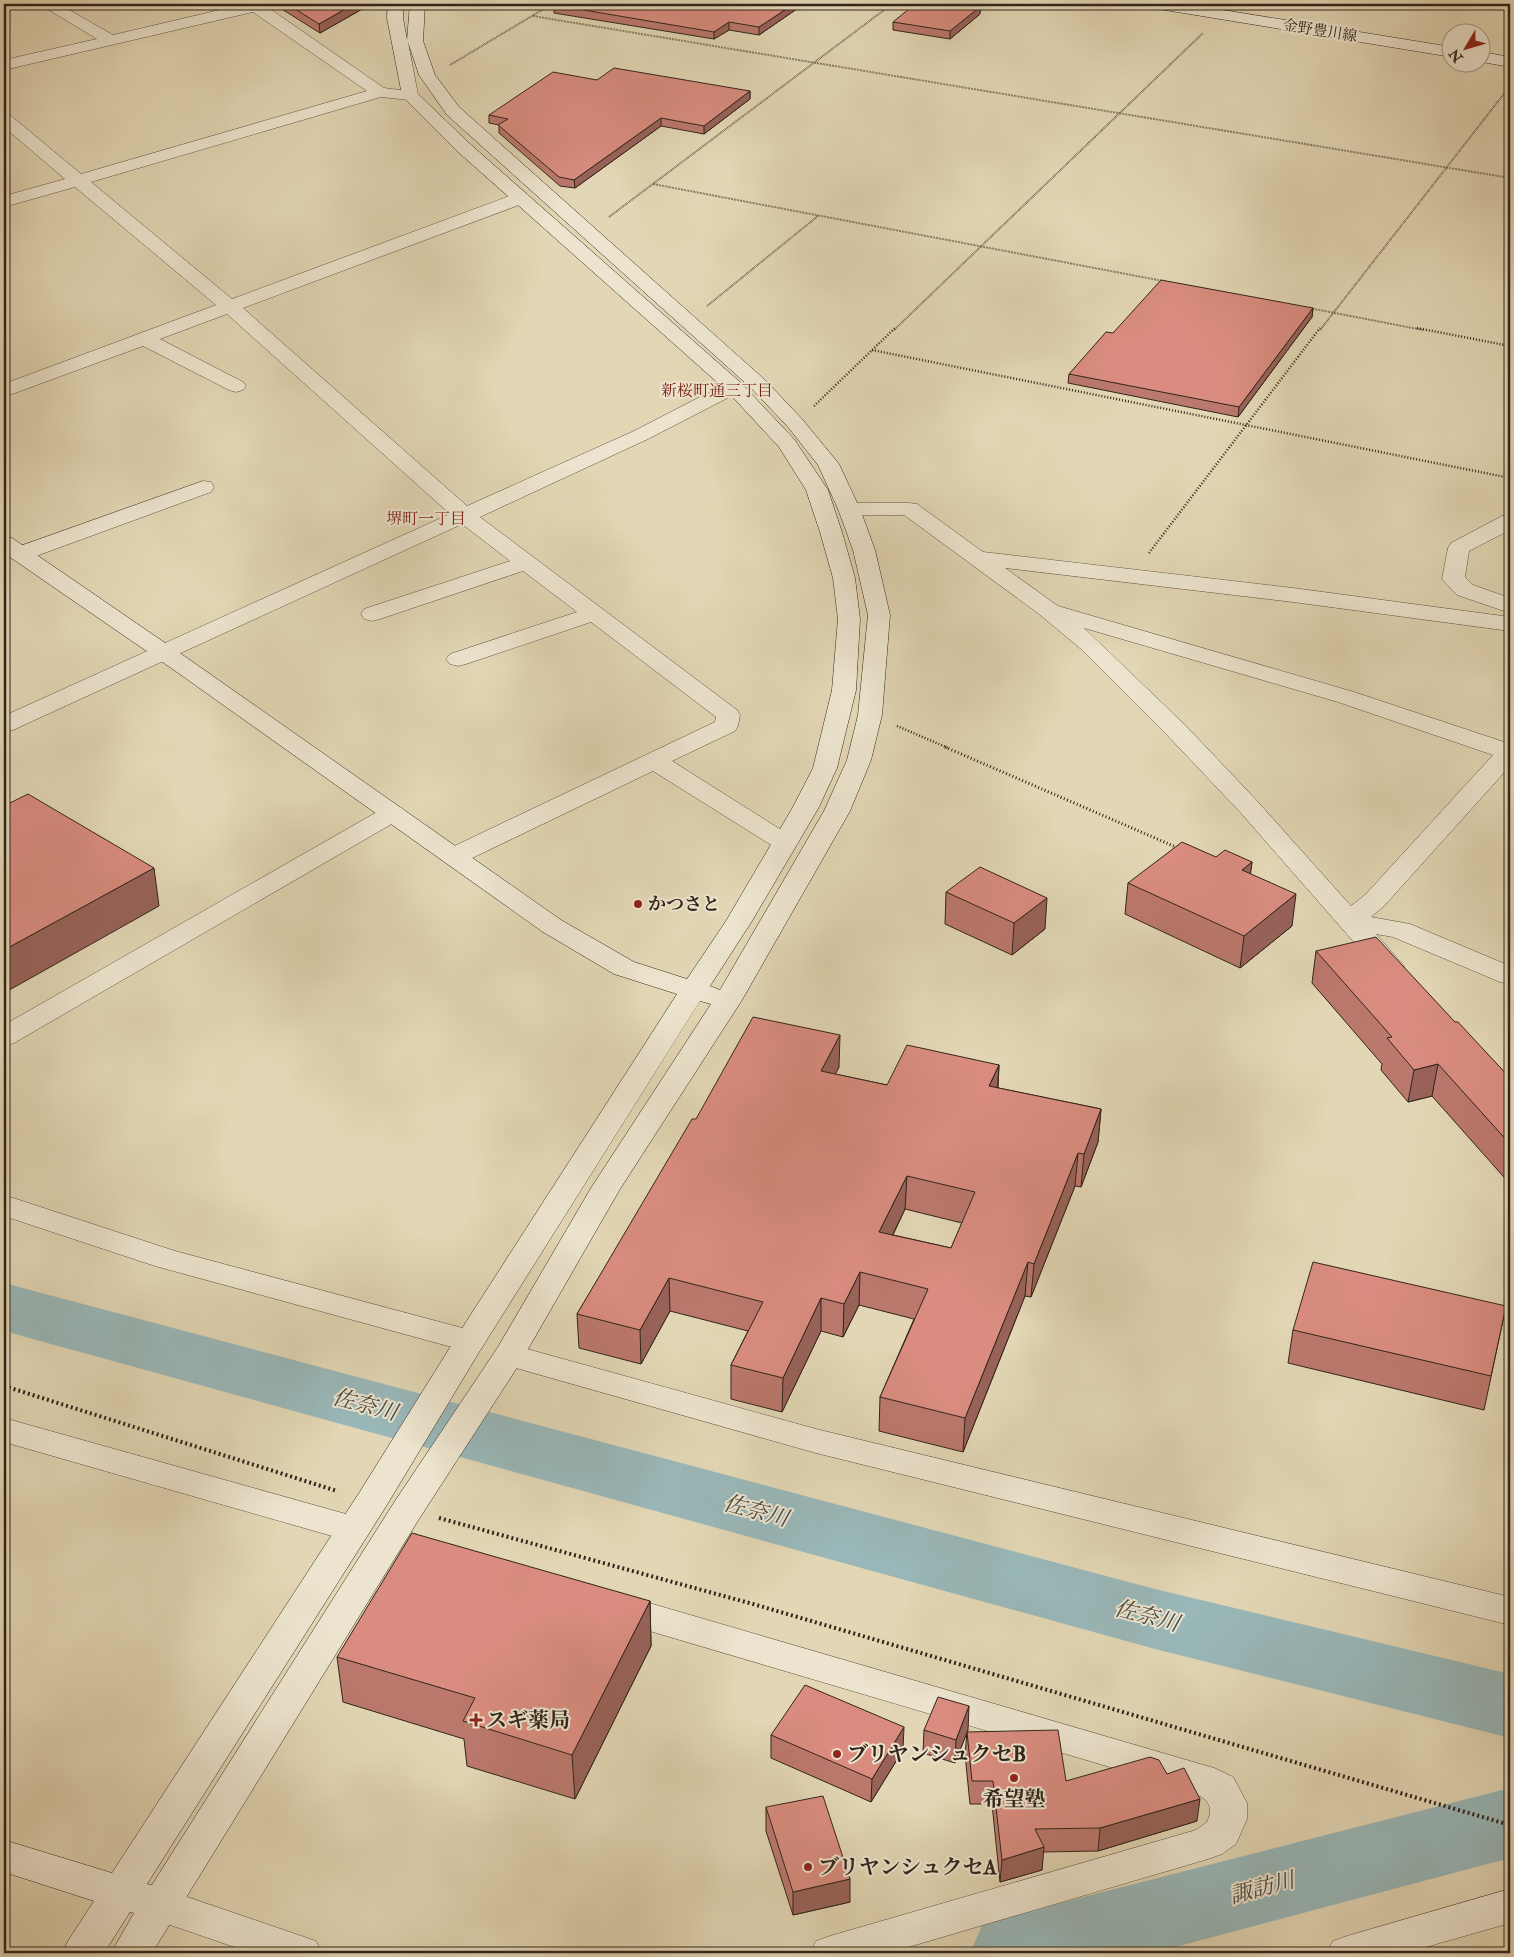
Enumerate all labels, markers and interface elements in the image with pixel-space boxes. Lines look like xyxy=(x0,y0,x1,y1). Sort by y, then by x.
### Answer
street label: 金野豊川線 xyxy=(1281,16,1359,46)
north arrow xyxy=(1442,22,1492,72)
text: N xyxy=(1445,45,1467,67)
district label: 新桜町通三丁目 xyxy=(661,381,773,401)
district label: 堺町一丁目 xyxy=(386,509,466,529)
place label: かつさと xyxy=(648,893,720,916)
marker: かつさと xyxy=(632,898,644,910)
water label: 佐奈川 xyxy=(329,1383,402,1428)
water label: 佐奈川 xyxy=(720,1489,793,1534)
water label: 佐奈川 xyxy=(1111,1594,1184,1639)
place label: スギ薬局 xyxy=(486,1707,570,1734)
marker: スギ薬局 xyxy=(470,1714,482,1726)
place label: ブリヤンシュクセB xyxy=(847,1741,1026,1768)
marker: ブリヤンシュクセB xyxy=(831,1748,843,1760)
marker: 希望塾 xyxy=(1008,1772,1020,1784)
place label: 希望塾 xyxy=(983,1786,1046,1813)
place label: ブリヤンシュクセA xyxy=(818,1854,998,1881)
marker: ブリヤンシュクセA xyxy=(802,1861,814,1873)
water label: 諏訪川 xyxy=(1226,1865,1299,1910)

